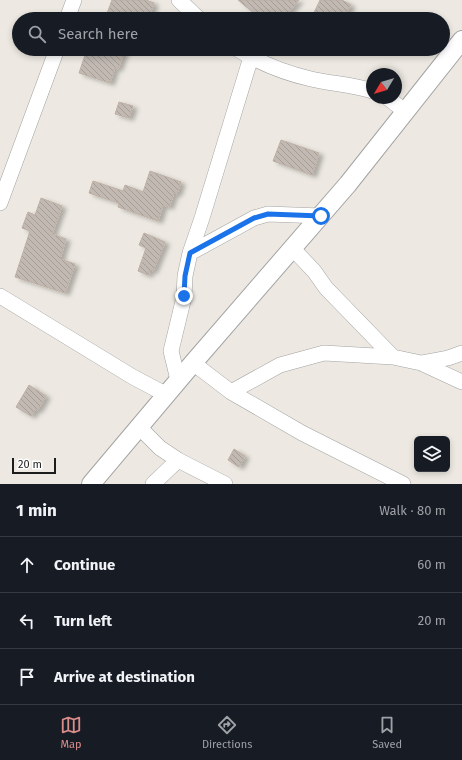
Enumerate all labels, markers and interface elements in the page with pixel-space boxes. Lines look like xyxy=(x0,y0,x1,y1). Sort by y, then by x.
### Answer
search box xyxy=(12,12,450,56)
icon: search xyxy=(26,23,48,45)
text: Search here xyxy=(58,25,138,43)
north arrow xyxy=(366,68,402,104)
route start xyxy=(312,207,330,225)
route end xyxy=(175,287,193,305)
map controls xyxy=(414,436,450,472)
button: layers xyxy=(414,436,450,472)
scale bar xyxy=(12,456,56,475)
text: 20 m xyxy=(18,458,42,471)
text: 1 min xyxy=(16,500,57,521)
text: Walk · 80 m xyxy=(379,503,446,518)
icon: ahead xyxy=(16,554,38,576)
text: Continue xyxy=(54,556,115,574)
text: 60 m xyxy=(417,557,446,572)
icon: left xyxy=(16,610,38,632)
text: Turn left xyxy=(54,612,112,630)
text: 20 m xyxy=(418,613,446,628)
icon: arrive xyxy=(16,666,38,688)
text: Arrive at destination xyxy=(54,668,195,686)
tab: Map xyxy=(60,714,82,751)
tab: Directions xyxy=(202,714,252,751)
tab: Saved xyxy=(372,714,402,751)

